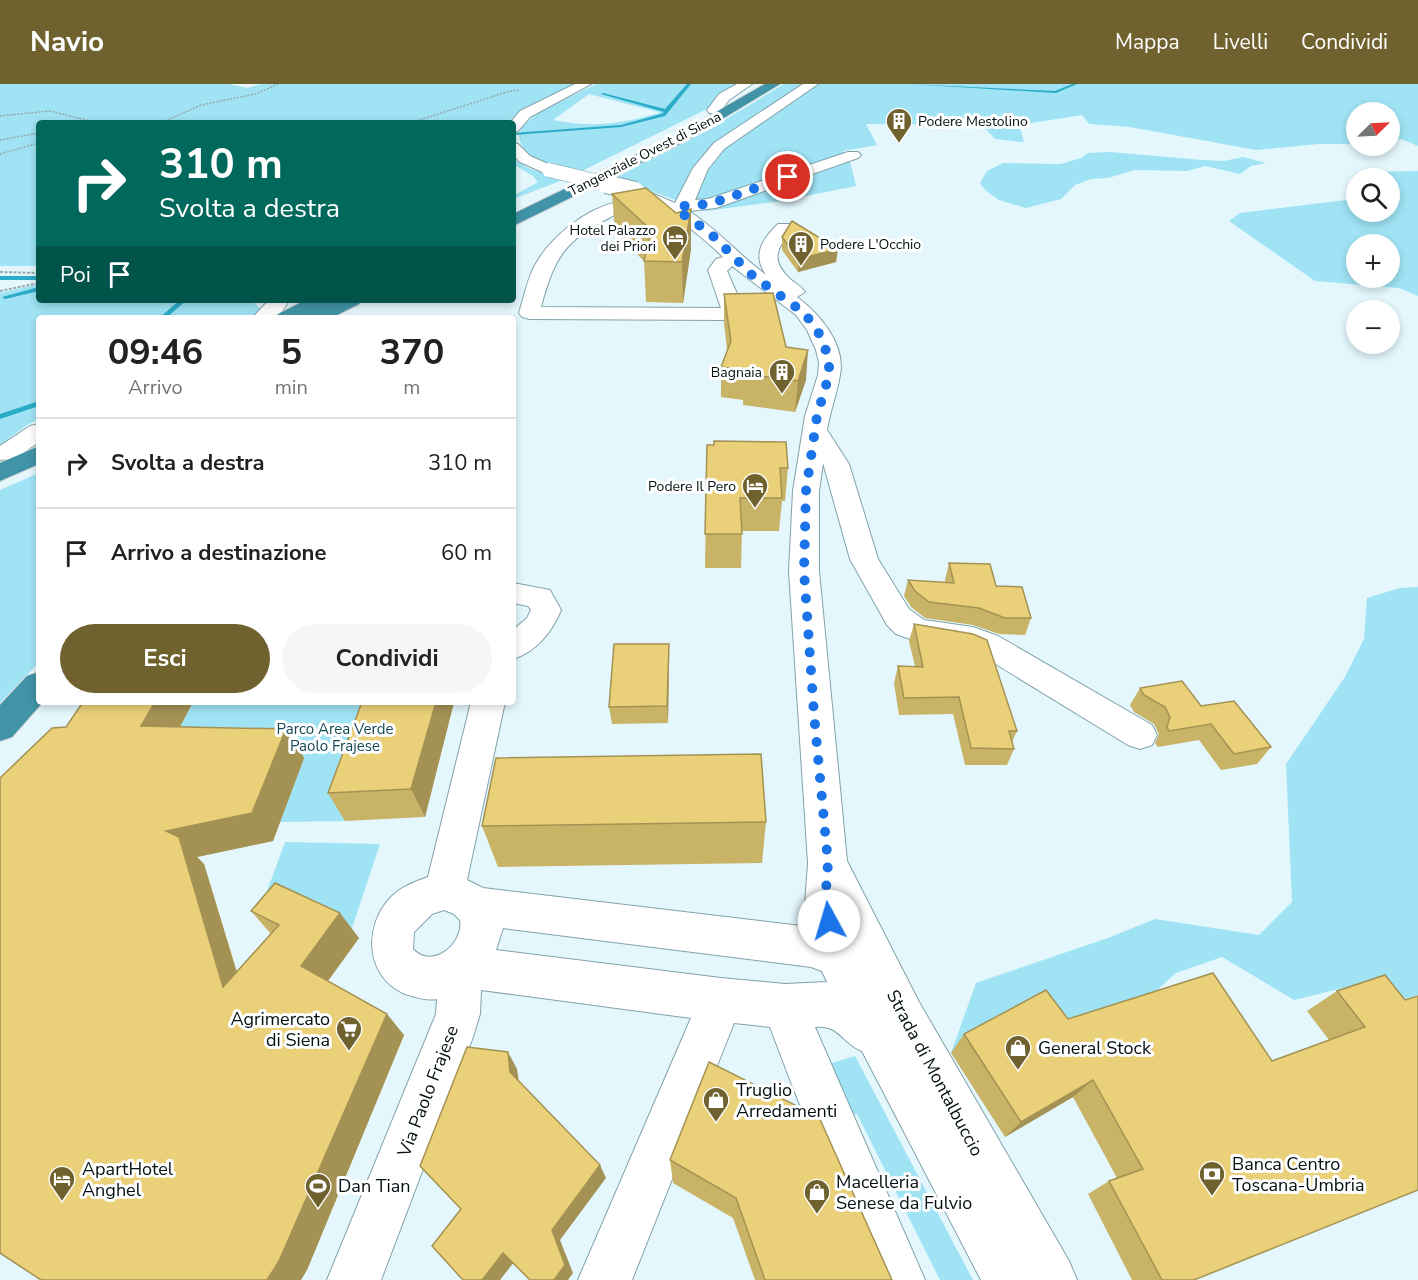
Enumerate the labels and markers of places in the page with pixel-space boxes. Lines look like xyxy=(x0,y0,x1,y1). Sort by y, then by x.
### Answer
building icon: Podere Mestolino xyxy=(884,106,914,144)
place label: Podere Mestolino xyxy=(918,112,1028,131)
pin xyxy=(762,151,813,202)
place label: Hotel Palazzo dei Priori xyxy=(569,221,656,256)
hotel icon: Hotel Palazzo dei Priori xyxy=(660,223,690,261)
building icon: Podere L'Occhio xyxy=(786,229,816,267)
place label: Podere L'Occhio xyxy=(820,235,921,254)
building icon: Bagnaia xyxy=(767,357,797,395)
place label: Bagnaia xyxy=(711,363,762,382)
hotel icon: Podere Il Pero xyxy=(740,471,770,509)
place label: Podere Il Pero xyxy=(648,477,736,496)
place label: Agrimercato di Siena xyxy=(230,1007,330,1052)
supermarket icon: Agrimercato di Siena xyxy=(334,1014,364,1052)
shop icon: General Stock xyxy=(1003,1033,1033,1071)
place label: General Stock xyxy=(1038,1036,1152,1060)
place label: Truglio Arredamenti xyxy=(736,1078,837,1123)
shop icon: Truglio Arredamenti xyxy=(701,1085,731,1123)
place label: Banca Centro Toscana-Umbria xyxy=(1232,1152,1365,1197)
place label: ApartHotel Anghel xyxy=(82,1157,174,1202)
bank icon: Banca Centro Toscana-Umbria xyxy=(1197,1159,1227,1197)
hotel icon: ApartHotel Anghel xyxy=(47,1164,77,1202)
place label: Macelleria Senese da Fulvio xyxy=(836,1170,972,1215)
sports icon: Dan Tian xyxy=(303,1171,333,1209)
place label: Dan Tian xyxy=(338,1174,411,1198)
shop icon: Macelleria Senese da Fulvio xyxy=(802,1177,832,1215)

